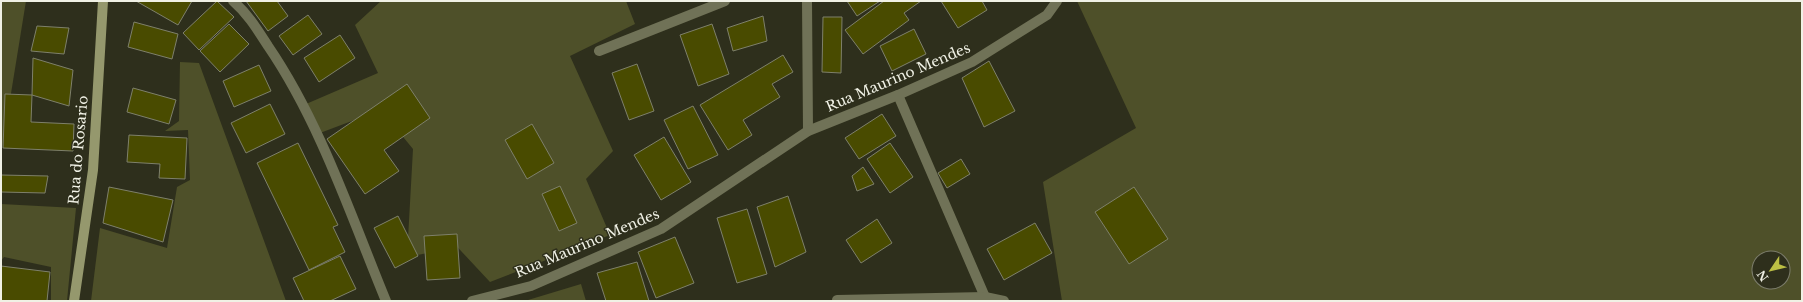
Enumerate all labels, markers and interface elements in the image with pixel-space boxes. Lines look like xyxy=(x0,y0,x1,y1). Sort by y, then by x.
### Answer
street label: Rua Maurino Mendes xyxy=(823,38,973,116)
street label: Rua do Rosario xyxy=(64,95,92,205)
street label: Rua Maurino Mendes xyxy=(512,204,662,282)
north arrow xyxy=(1751,250,1791,290)
text: N xyxy=(1754,267,1772,284)

